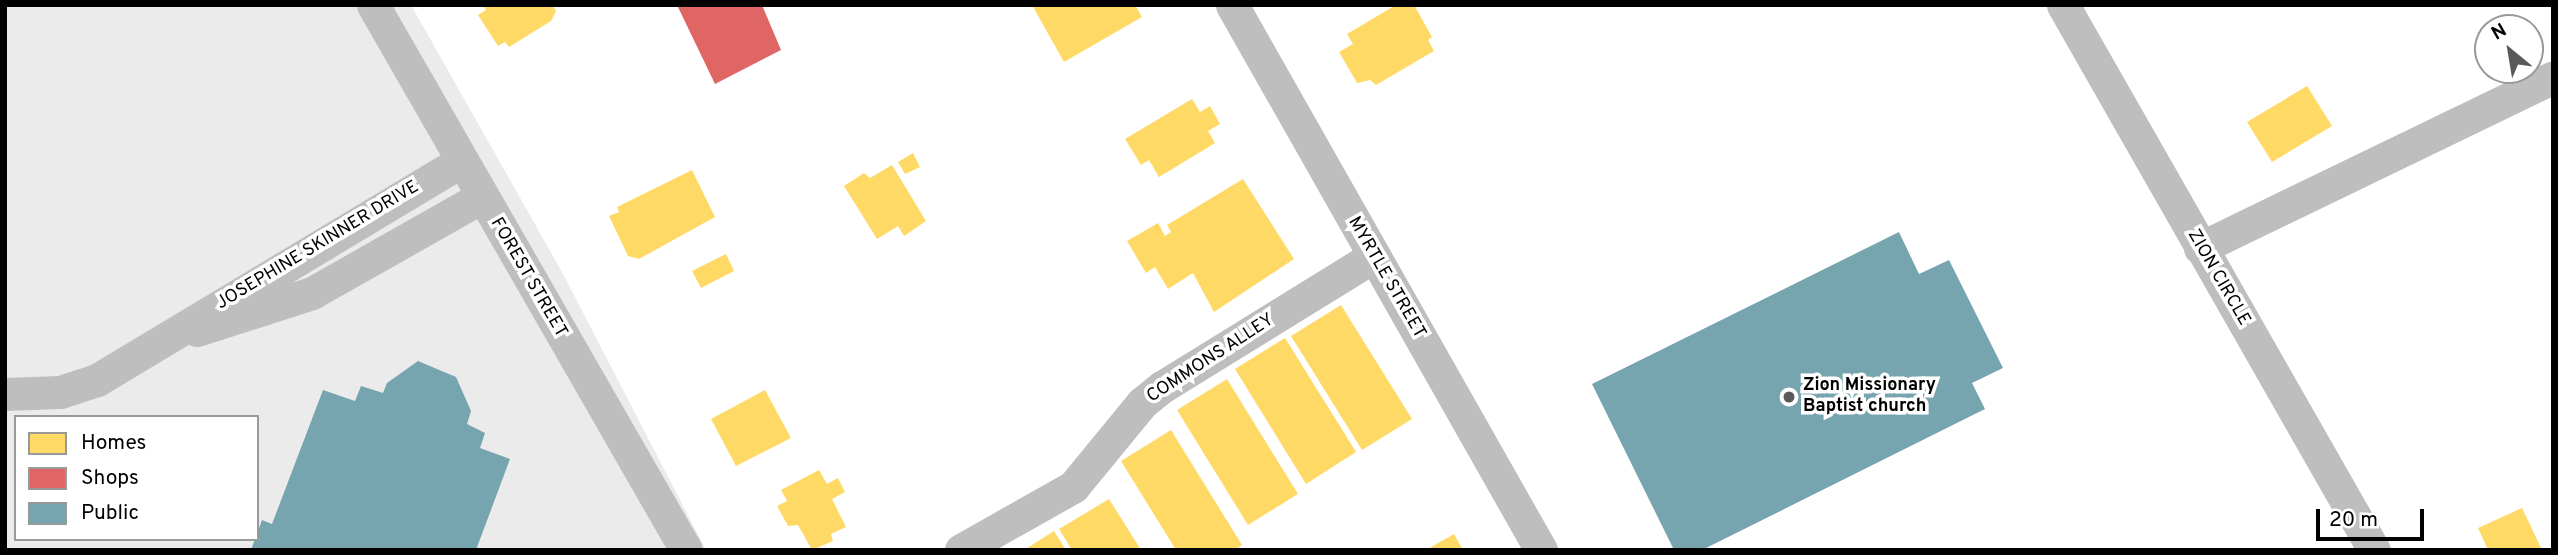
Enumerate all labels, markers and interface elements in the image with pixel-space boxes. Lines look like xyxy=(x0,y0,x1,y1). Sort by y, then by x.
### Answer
north arrow xyxy=(2474,14,2544,84)
text: N xyxy=(2488,19,2511,46)
street label: JOSEPHINE SKINNER DRIVE xyxy=(213,177,423,315)
street label: MYRTLE STREET xyxy=(1342,213,1430,343)
street label: FOREST STREET xyxy=(485,214,571,342)
street label: ZION CIRCLE xyxy=(2182,226,2254,330)
street label: COMMONS ALLEY xyxy=(1143,310,1279,408)
place label: Zion Missionary Baptist church xyxy=(1803,376,1936,418)
marker: Zion Missionary Baptist church xyxy=(1781,389,1797,405)
legend xyxy=(14,415,259,541)
text: Homes xyxy=(81,430,146,457)
text: Shops xyxy=(81,465,139,492)
scale bar xyxy=(2320,496,2428,540)
text: Public xyxy=(81,500,139,527)
text: 20 m xyxy=(2329,507,2378,534)

